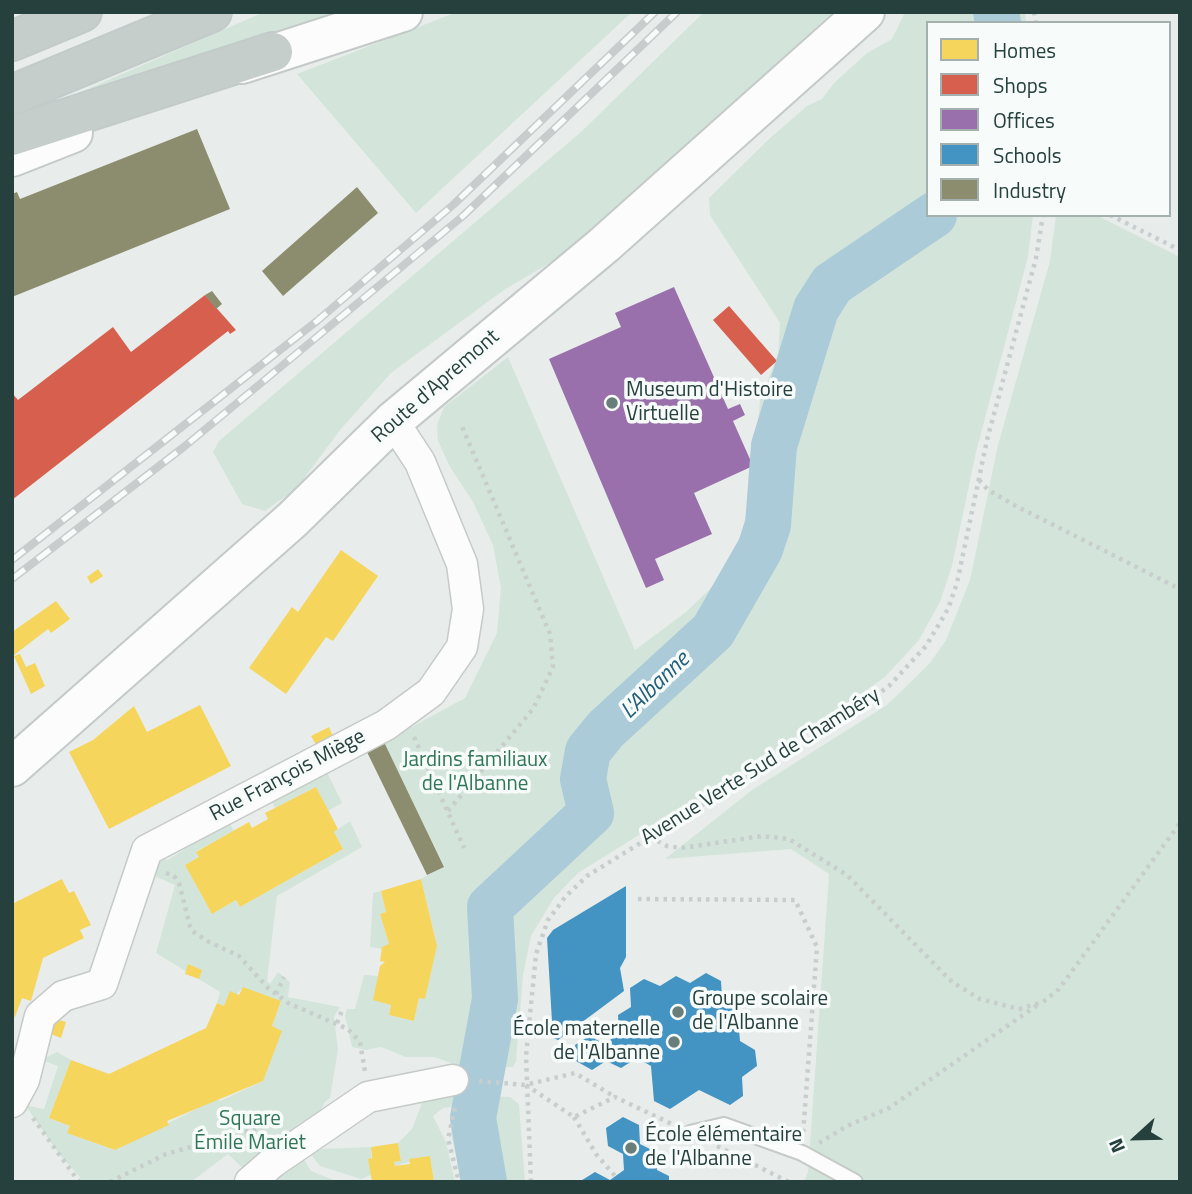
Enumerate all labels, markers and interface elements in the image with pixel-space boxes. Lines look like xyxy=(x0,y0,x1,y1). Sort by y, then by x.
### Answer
legend xyxy=(926,21,1171,217)
text: Homes xyxy=(993,34,1056,66)
text: Shops xyxy=(993,69,1048,101)
text: Offices xyxy=(993,104,1055,136)
text: Schools xyxy=(993,139,1062,171)
text: Industry xyxy=(993,174,1066,206)
street label: Route d'Apremont xyxy=(367,325,505,449)
place label: Museum d'Histoire Virtuelle xyxy=(626,378,793,428)
marker: Museum d'Histoire Virtuelle xyxy=(604,395,620,411)
water label: L'Albanne xyxy=(616,647,696,725)
street label: Avenue Verte Sud de Chambéry xyxy=(637,683,885,851)
street label: Rue François Miège xyxy=(206,724,370,828)
park label: Jardins familiaux de l'Albanne xyxy=(402,748,548,798)
place label: Groupe scolaire de l'Albanne xyxy=(692,987,828,1037)
marker: Groupe scolaire de l'Albanne xyxy=(670,1004,686,1020)
place label: École maternelle de l'Albanne xyxy=(513,1017,660,1067)
marker: École maternelle de l'Albanne xyxy=(666,1034,682,1050)
north arrow xyxy=(1101,1103,1171,1173)
park label: Square Émile Mariet xyxy=(194,1107,306,1157)
place label: École élémentaire de l'Albanne xyxy=(645,1123,802,1173)
text: N xyxy=(1100,1135,1132,1158)
marker: École élémentaire de l'Albanne xyxy=(623,1140,639,1156)

